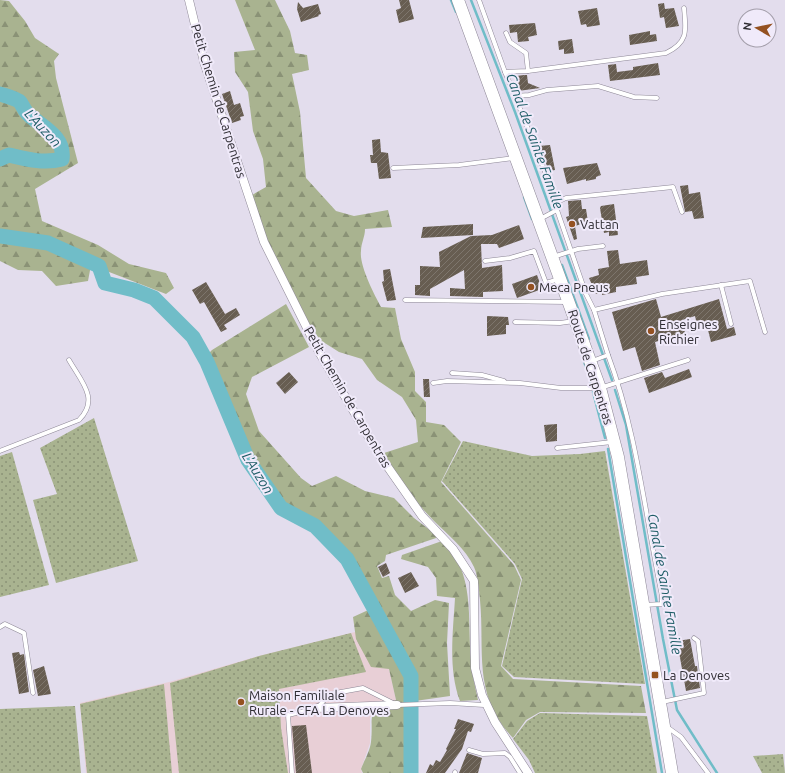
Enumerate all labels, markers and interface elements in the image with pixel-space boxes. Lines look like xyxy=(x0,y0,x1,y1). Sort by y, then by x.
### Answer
north arrow xyxy=(737,8,777,48)
text: N xyxy=(741,21,754,31)
street label: Petit Chemin de Carpentras xyxy=(189,22,249,180)
water label: Canal de Sainte Famille xyxy=(503,71,567,211)
water label: L'Auzon xyxy=(21,106,65,150)
place label: Vattan xyxy=(580,217,619,231)
marker: Vattan xyxy=(567,219,577,229)
place label: Meca Pneus xyxy=(539,280,609,294)
marker: Meca Pneus xyxy=(526,282,536,292)
street label: Route de Carpentras xyxy=(566,308,616,427)
place label: Enseignes Richier xyxy=(659,317,718,346)
street label: Petit Chemin de Carpentras xyxy=(302,324,394,470)
marker: Enseignes Richier xyxy=(646,326,656,336)
water label: L'Auzon xyxy=(239,449,277,497)
water label: Canal de Sainte Famille xyxy=(645,512,685,656)
place label: La Denoves xyxy=(663,668,730,682)
marker: La Denoves xyxy=(650,670,660,680)
place label: Maison Familiale Rurale - CFA La Denoves xyxy=(249,688,389,717)
marker: Maison Familiale Rurale - CFA La Denoves xyxy=(236,697,246,707)

